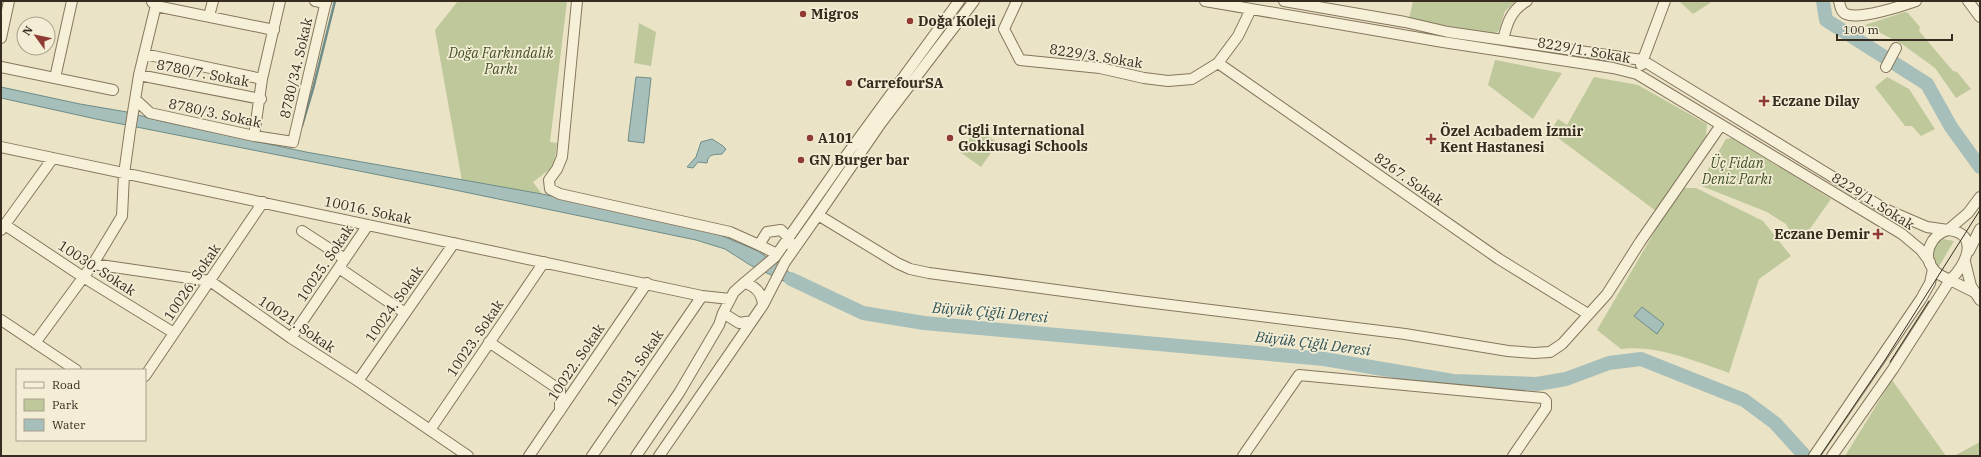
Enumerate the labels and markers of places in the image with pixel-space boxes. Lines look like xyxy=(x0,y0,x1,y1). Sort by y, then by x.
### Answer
place label: Migros xyxy=(811,5,859,23)
marker: Migros xyxy=(798,9,808,19)
place label: Doğa Koleji xyxy=(918,12,996,30)
marker: Doğa Koleji xyxy=(905,16,915,26)
place label: CarrefourSA xyxy=(857,74,944,92)
marker: CarrefourSA xyxy=(844,78,854,88)
place label: Eczane Dilay xyxy=(1772,92,1860,110)
marker: Eczane Dilay xyxy=(1759,96,1769,106)
place label: Cigli International Gokkusagi Schools xyxy=(958,121,1088,155)
place label: Özel Acıbadem İzmir Kent Hastanesi xyxy=(1440,122,1584,156)
place label: A101 xyxy=(818,129,853,147)
marker: A101 xyxy=(805,133,815,143)
marker: Cigli International Gokkusagi Schools xyxy=(945,133,955,143)
marker: Özel Acıbadem İzmir Kent Hastanesi xyxy=(1425,133,1437,145)
place label: GN Burger bar xyxy=(809,151,910,169)
marker: GN Burger bar xyxy=(796,155,806,165)
place label: Eczane Demir xyxy=(1774,225,1870,243)
marker: Eczane Demir xyxy=(1873,229,1883,239)

